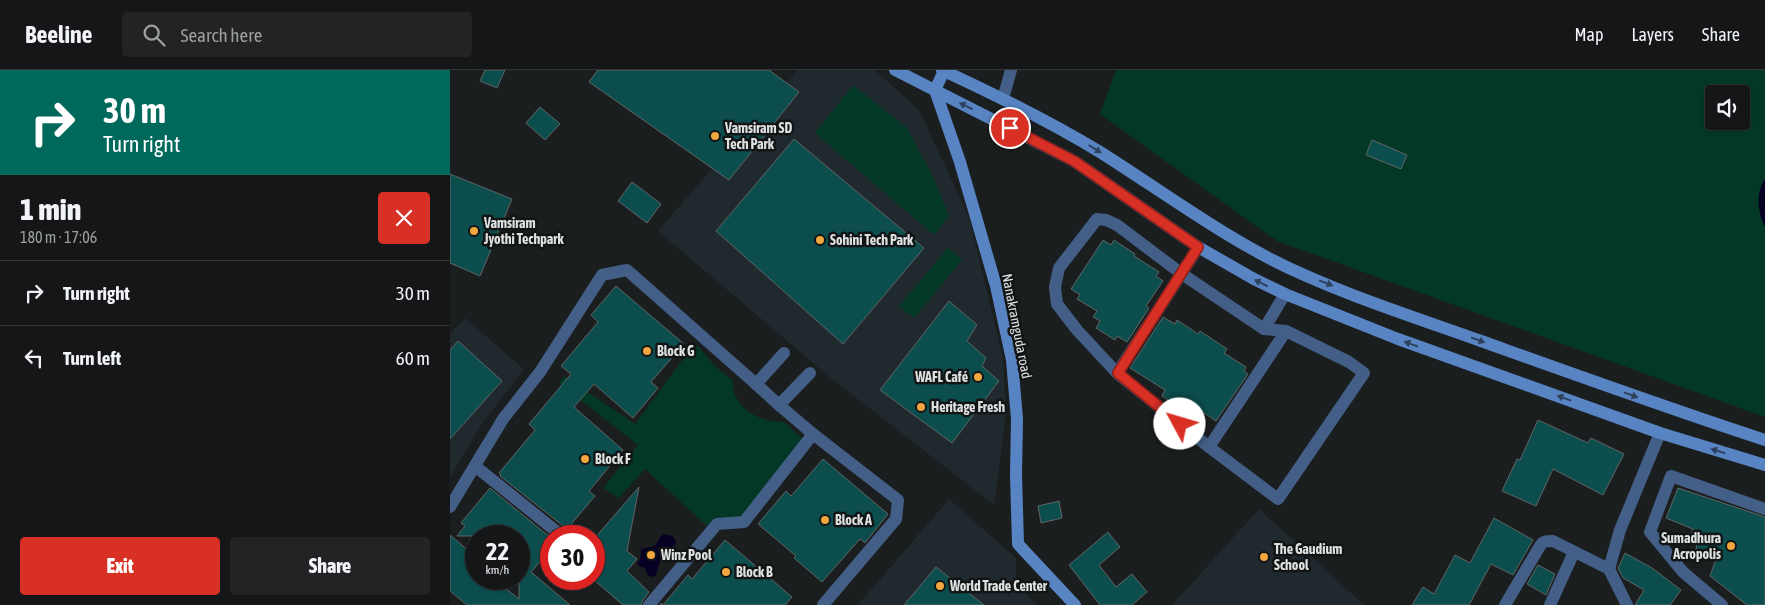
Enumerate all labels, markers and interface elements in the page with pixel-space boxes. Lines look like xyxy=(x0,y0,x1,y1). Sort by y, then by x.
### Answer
search box xyxy=(122,12,472,57)
text: Beeline xyxy=(25,21,92,48)
icon: search xyxy=(140,21,168,49)
text: Search here xyxy=(180,24,262,46)
text: Map xyxy=(1574,24,1603,45)
text: Layers xyxy=(1631,24,1674,45)
text: Share xyxy=(1702,24,1740,45)
map controls xyxy=(1705,85,1750,130)
button: sound xyxy=(1705,85,1750,130)
icon: right xyxy=(20,90,85,155)
text: 30 m xyxy=(103,90,166,130)
one-way arrow xyxy=(959,102,973,110)
pin xyxy=(989,107,1031,149)
icon: arrive xyxy=(996,114,1024,142)
place label: Vamsiram SD Tech Park xyxy=(724,120,792,152)
marker: Vamsiram SD Tech Park xyxy=(709,130,721,142)
text: Turn right xyxy=(103,131,180,157)
one-way arrow xyxy=(1088,144,1102,154)
text: 1 min xyxy=(20,192,81,226)
button: close xyxy=(378,192,430,244)
place label: Vamsiram Jyothi Techpark xyxy=(483,215,564,247)
marker: Vamsiram Jyothi Techpark xyxy=(468,225,480,237)
text: 180 m · 17:06 xyxy=(20,228,97,246)
place label: Sohini Tech Park xyxy=(830,232,914,248)
marker: Sohini Tech Park xyxy=(814,234,826,246)
street label: Nanakramguda road xyxy=(999,272,1035,380)
icon: right xyxy=(20,279,48,307)
one-way arrow xyxy=(1254,279,1268,287)
one-way arrow xyxy=(1319,279,1334,287)
text: Turn right xyxy=(63,282,130,304)
text: 30 m xyxy=(396,282,430,304)
one-way arrow xyxy=(1471,336,1486,344)
one-way arrow xyxy=(1404,340,1419,347)
place label: Block G xyxy=(657,343,695,359)
icon: left xyxy=(20,344,48,372)
marker: Block G xyxy=(641,345,653,357)
text: Turn left xyxy=(63,347,121,369)
text: 60 m xyxy=(396,347,430,369)
place label: WAFL Café xyxy=(914,369,968,385)
marker: WAFL Café xyxy=(972,371,984,383)
one-way arrow xyxy=(1624,391,1639,399)
one-way arrow xyxy=(1557,394,1572,401)
position arrow xyxy=(1153,397,1205,449)
place label: Heritage Fresh xyxy=(931,399,1005,415)
marker: Heritage Fresh xyxy=(915,401,927,413)
one-way arrow xyxy=(1711,446,1726,454)
place label: Block F xyxy=(595,451,631,467)
marker: Block F xyxy=(579,453,591,465)
place label: Block A xyxy=(835,512,872,528)
marker: Block A xyxy=(819,514,831,526)
speed limit sign: 30 xyxy=(540,525,605,590)
place label: Sumadhura Acropolis xyxy=(1661,530,1721,562)
button: Exit xyxy=(20,537,220,595)
button: Share xyxy=(230,537,430,595)
text: 22 xyxy=(486,537,509,565)
marker: Sumadhura Acropolis xyxy=(1725,540,1737,552)
place label: The Gaudium School xyxy=(1274,541,1342,573)
place label: Winz Pool xyxy=(660,547,712,563)
marker: Winz Pool xyxy=(645,549,657,561)
marker: The Gaudium School xyxy=(1258,551,1270,563)
text: km/h xyxy=(486,563,509,577)
place label: Block B xyxy=(736,564,773,580)
marker: Block B xyxy=(720,566,732,578)
place label: World Trade Center xyxy=(949,578,1048,594)
marker: World Trade Center xyxy=(934,580,946,592)

